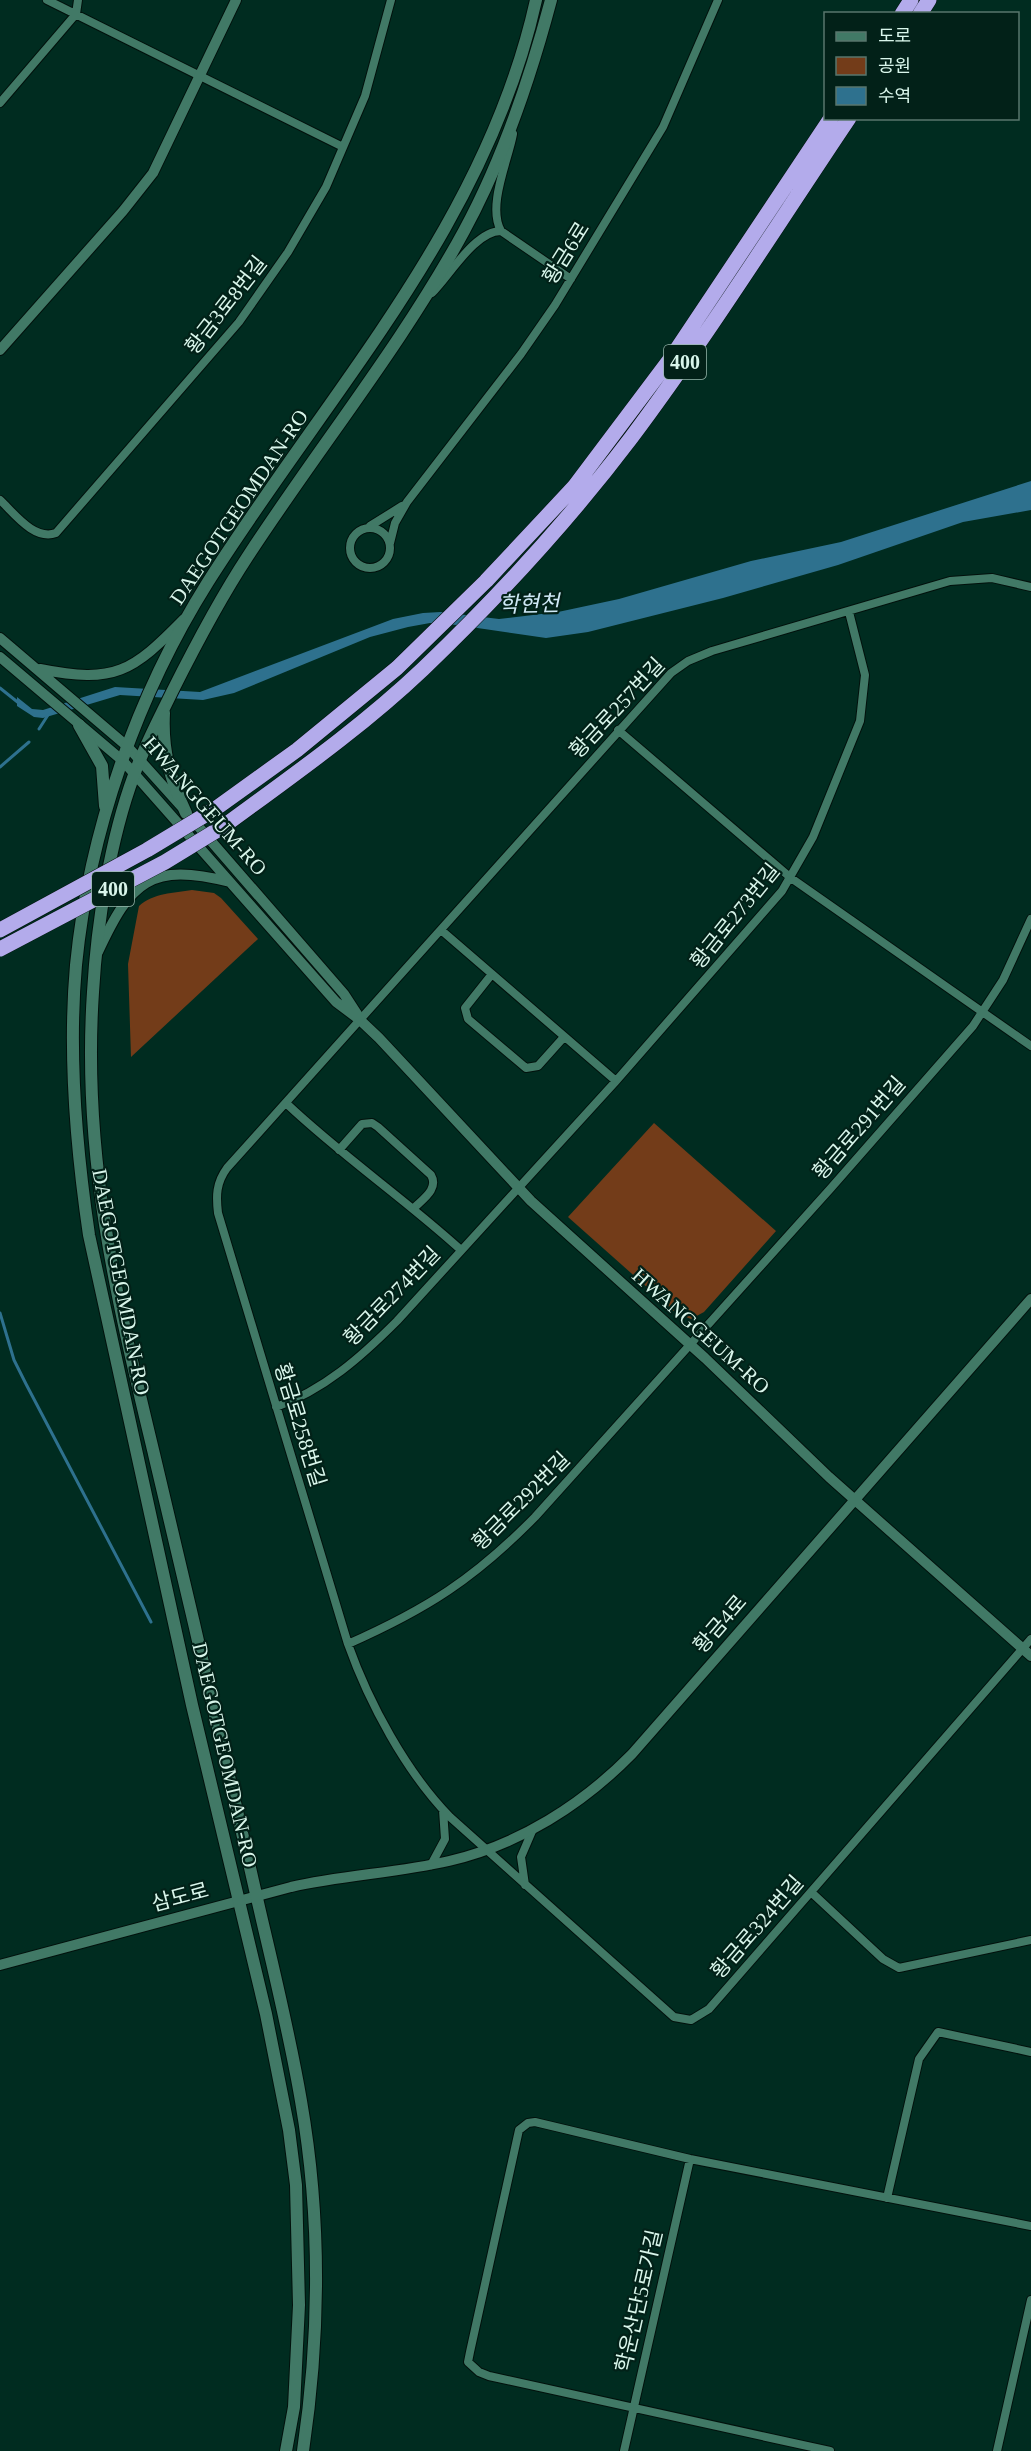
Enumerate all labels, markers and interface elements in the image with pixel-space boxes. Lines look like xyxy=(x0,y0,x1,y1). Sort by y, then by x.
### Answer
legend xyxy=(824,12,1019,120)
text: 도로 xyxy=(878,26,911,46)
text: 공원 xyxy=(878,56,911,76)
text: 수역 xyxy=(878,86,911,106)
street label: 황금6로 xyxy=(538,218,594,288)
street label: 황금3로8번길 xyxy=(180,251,272,359)
road number: 400 xyxy=(664,345,706,379)
street label: DAEGOTGEOMDAN-RO xyxy=(165,405,313,609)
water label: 학현천 xyxy=(498,590,563,618)
street label: 황금로257번길 xyxy=(565,653,669,763)
street label: HWANGGEUM-RO xyxy=(138,732,272,880)
street label: 황금로273번길 xyxy=(685,859,785,973)
road number: 400 xyxy=(92,872,134,906)
street label: 황금로291번길 xyxy=(808,1072,910,1184)
street label: DAEGOTGEOMDAN-RO xyxy=(87,1167,155,1397)
street label: 황금로274번길 xyxy=(339,1242,445,1350)
street label: HWANGGEUM-RO xyxy=(628,1263,774,1399)
street label: 황금로258번길 xyxy=(270,1360,330,1490)
street label: 황금로292번길 xyxy=(467,1447,575,1555)
street label: 황금4로 xyxy=(688,1590,752,1658)
street label: DAEGOTGEOMDAN-RO xyxy=(187,1640,263,1870)
street label: 황금로324번길 xyxy=(706,1871,808,1983)
street label: 삼도로 xyxy=(149,1878,211,1916)
street label: 학운산단5로가길 xyxy=(611,2227,667,2375)

